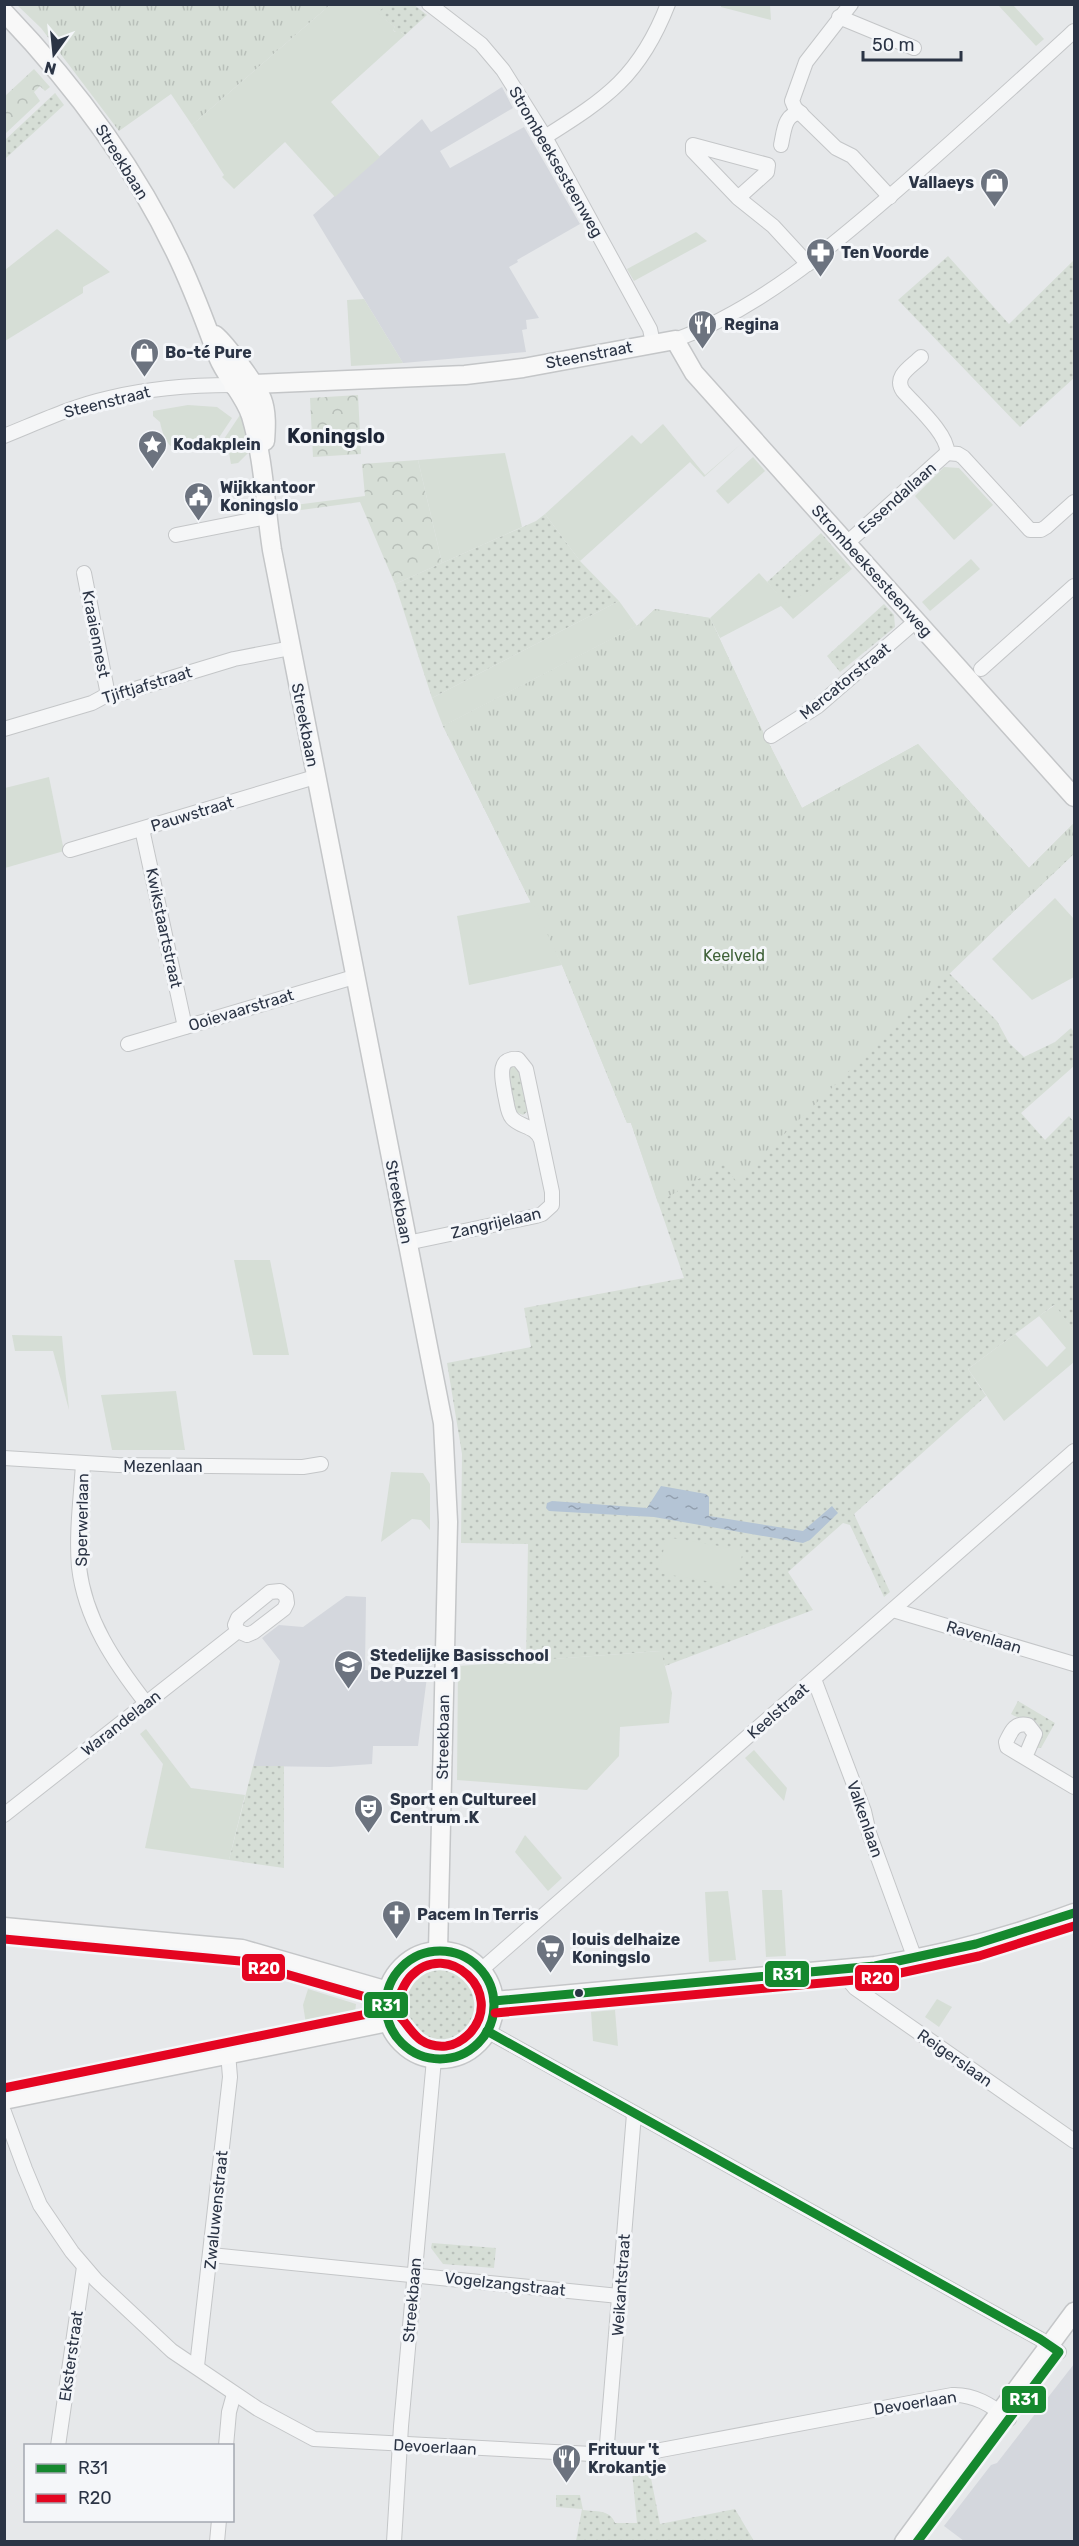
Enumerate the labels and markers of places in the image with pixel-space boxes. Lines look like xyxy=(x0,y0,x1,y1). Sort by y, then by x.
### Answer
shop icon: Vallaeys xyxy=(979,166,1011,208)
place label: Vallaeys xyxy=(909,173,974,192)
pharmacy icon: Ten Voorde xyxy=(804,236,836,278)
place label: Ten Voorde xyxy=(841,243,929,262)
restaurant icon: Regina xyxy=(687,308,719,350)
place label: Regina xyxy=(724,315,779,334)
shop icon: Bo-té Pure xyxy=(128,336,160,378)
place label: Bo-té Pure xyxy=(165,343,252,362)
place icon: Kodakplein xyxy=(136,428,168,470)
place label: Kodakplein xyxy=(173,435,261,454)
place label: Wijkkantoor Koningslo xyxy=(220,478,316,515)
public building icon: Wijkkantoor Koningslo xyxy=(183,480,215,522)
place label: Stedelijke Basisschool De Puzzel 1 xyxy=(370,1646,549,1683)
school or university icon: Stedelijke Basisschool De Puzzel 1 xyxy=(333,1648,365,1690)
place label: Sport en Cultureel Centrum .K xyxy=(390,1790,536,1827)
theatre icon: Sport en Cultureel Centrum .K xyxy=(353,1792,385,1834)
church icon: Pacem In Terris xyxy=(380,1898,412,1940)
place label: Pacem In Terris xyxy=(417,1905,539,1924)
place label: louis delhaize Koningslo xyxy=(572,1930,680,1967)
supermarket icon: louis delhaize Koningslo xyxy=(535,1932,567,1974)
unlabelled marker xyxy=(573,1987,585,1999)
place label: Frituur 't Krokantje xyxy=(588,2440,666,2477)
restaurant icon: Frituur 't Krokantje xyxy=(551,2442,583,2484)

